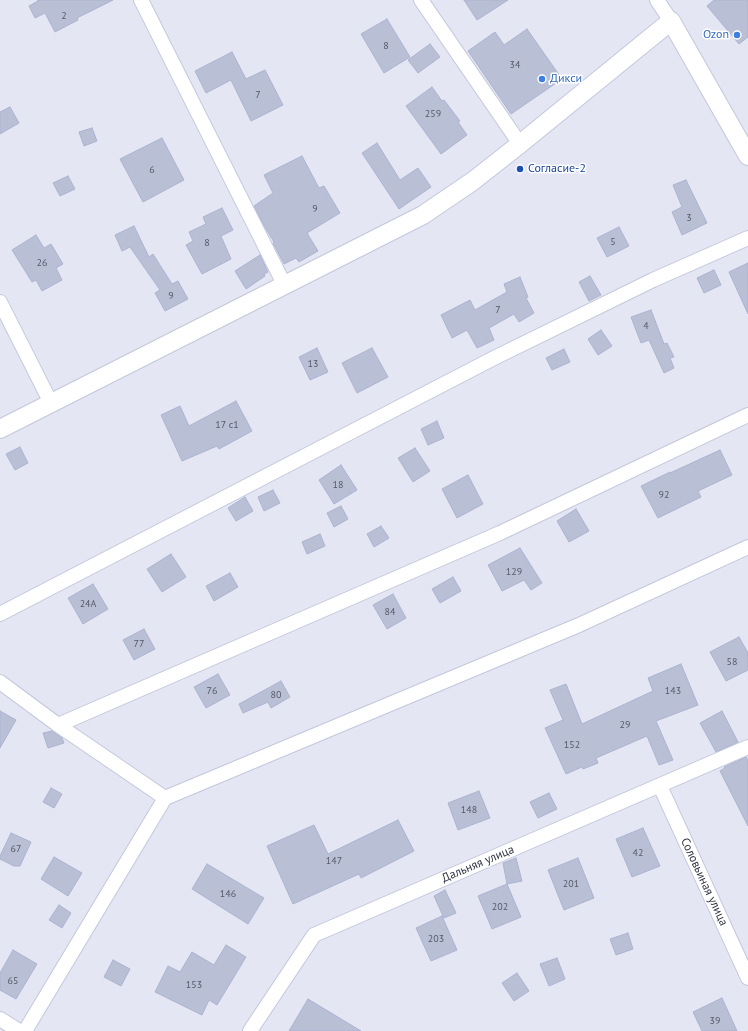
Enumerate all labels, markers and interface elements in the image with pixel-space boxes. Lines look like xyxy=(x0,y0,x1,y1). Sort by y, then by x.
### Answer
house number: 2 xyxy=(61,10,67,22)
place label: Ozon xyxy=(703,28,729,42)
marker: Ozon xyxy=(732,30,742,40)
house number: 8 xyxy=(383,40,389,52)
house number: 34 xyxy=(510,59,520,71)
place label: Дикси xyxy=(550,72,582,86)
marker: Дикси xyxy=(537,74,547,84)
house number: 7 xyxy=(255,89,261,101)
house number: 259 xyxy=(425,108,441,120)
place label: Согласие-2 xyxy=(528,162,586,176)
house number: 6 xyxy=(149,164,155,176)
marker: Согласие-2 xyxy=(515,164,525,174)
house number: 9 xyxy=(312,203,318,215)
house number: 3 xyxy=(686,212,692,224)
house number: 5 xyxy=(610,236,616,248)
house number: 8 xyxy=(204,237,210,249)
house number: 26 xyxy=(37,257,47,269)
house number: 9 xyxy=(168,290,174,302)
house number: 7 xyxy=(495,304,501,316)
house number: 4 xyxy=(643,320,649,332)
house number: 13 xyxy=(308,358,318,370)
house number: 17 с1 xyxy=(215,419,239,431)
house number: 18 xyxy=(333,479,343,491)
house number: 92 xyxy=(659,489,669,501)
house number: 129 xyxy=(506,566,522,578)
house number: 24А xyxy=(80,598,96,610)
house number: 84 xyxy=(385,606,395,618)
house number: 77 xyxy=(134,638,144,650)
house number: 58 xyxy=(727,656,737,668)
house number: 76 xyxy=(207,685,217,697)
house number: 143 xyxy=(665,685,681,697)
house number: 80 xyxy=(271,689,281,701)
house number: 29 xyxy=(620,719,630,731)
house number: 152 xyxy=(564,739,580,751)
house number: 148 xyxy=(461,804,477,816)
street label: Соловьиная улица xyxy=(677,836,731,928)
street label: Дальняя улица xyxy=(440,842,516,886)
house number: 67 xyxy=(11,843,21,855)
house number: 42 xyxy=(633,847,643,859)
house number: 147 xyxy=(326,855,342,867)
house number: 201 xyxy=(563,878,579,890)
house number: 146 xyxy=(220,888,236,900)
house number: 202 xyxy=(492,901,508,913)
house number: 203 xyxy=(428,933,444,945)
house number: 65 xyxy=(8,975,18,987)
house number: 153 xyxy=(186,979,202,991)
house number: 39 xyxy=(710,1015,720,1027)

